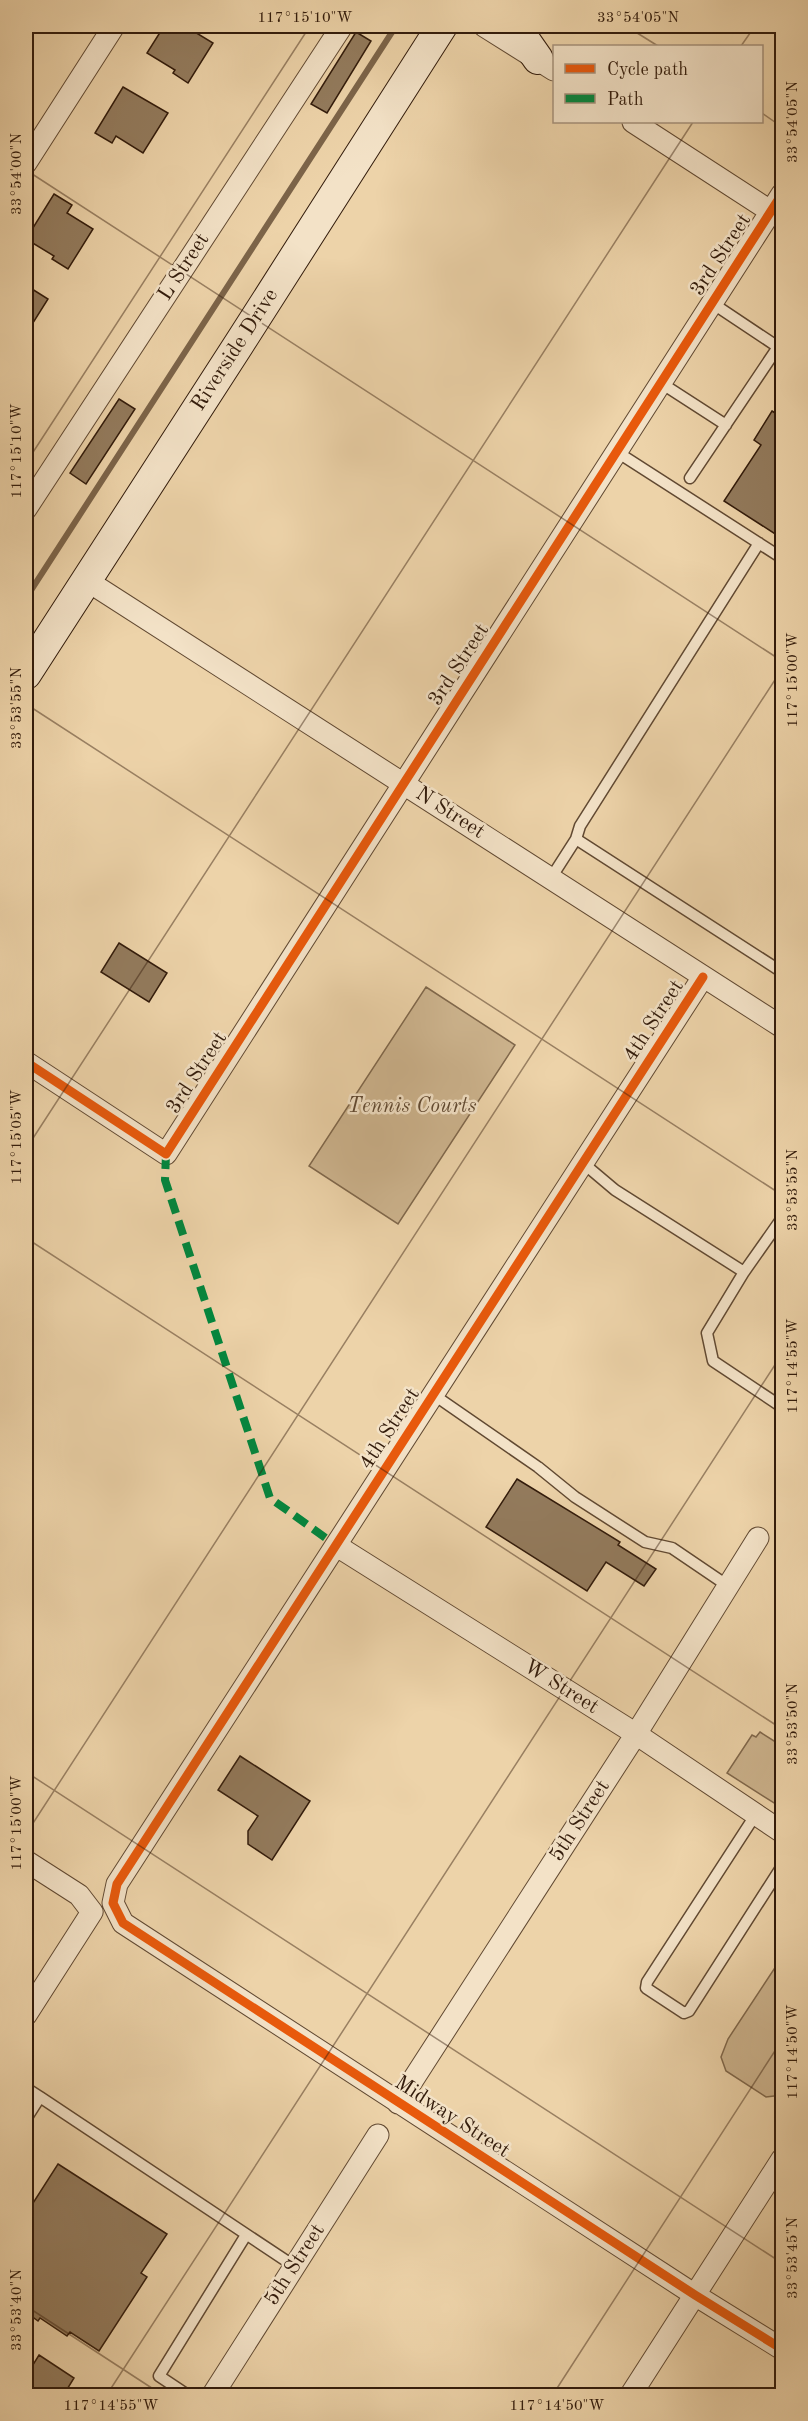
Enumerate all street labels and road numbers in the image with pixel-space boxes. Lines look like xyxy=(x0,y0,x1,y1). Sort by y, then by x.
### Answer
street label: 3rd Street xyxy=(687,210,755,300)
street label: L Street xyxy=(155,230,213,304)
street label: Riverside Drive xyxy=(188,285,282,415)
street label: 3rd Street xyxy=(425,620,493,710)
street label: N Street xyxy=(412,783,488,843)
street label: 4th Street xyxy=(620,976,688,1066)
street label: 3rd Street xyxy=(163,1028,231,1118)
street label: 4th Street xyxy=(356,1384,424,1474)
street label: W Street xyxy=(520,1656,602,1718)
street label: 5th Street xyxy=(546,1776,614,1866)
street label: Midway Street xyxy=(391,2072,513,2162)
street label: 5th Street xyxy=(261,2220,329,2310)

